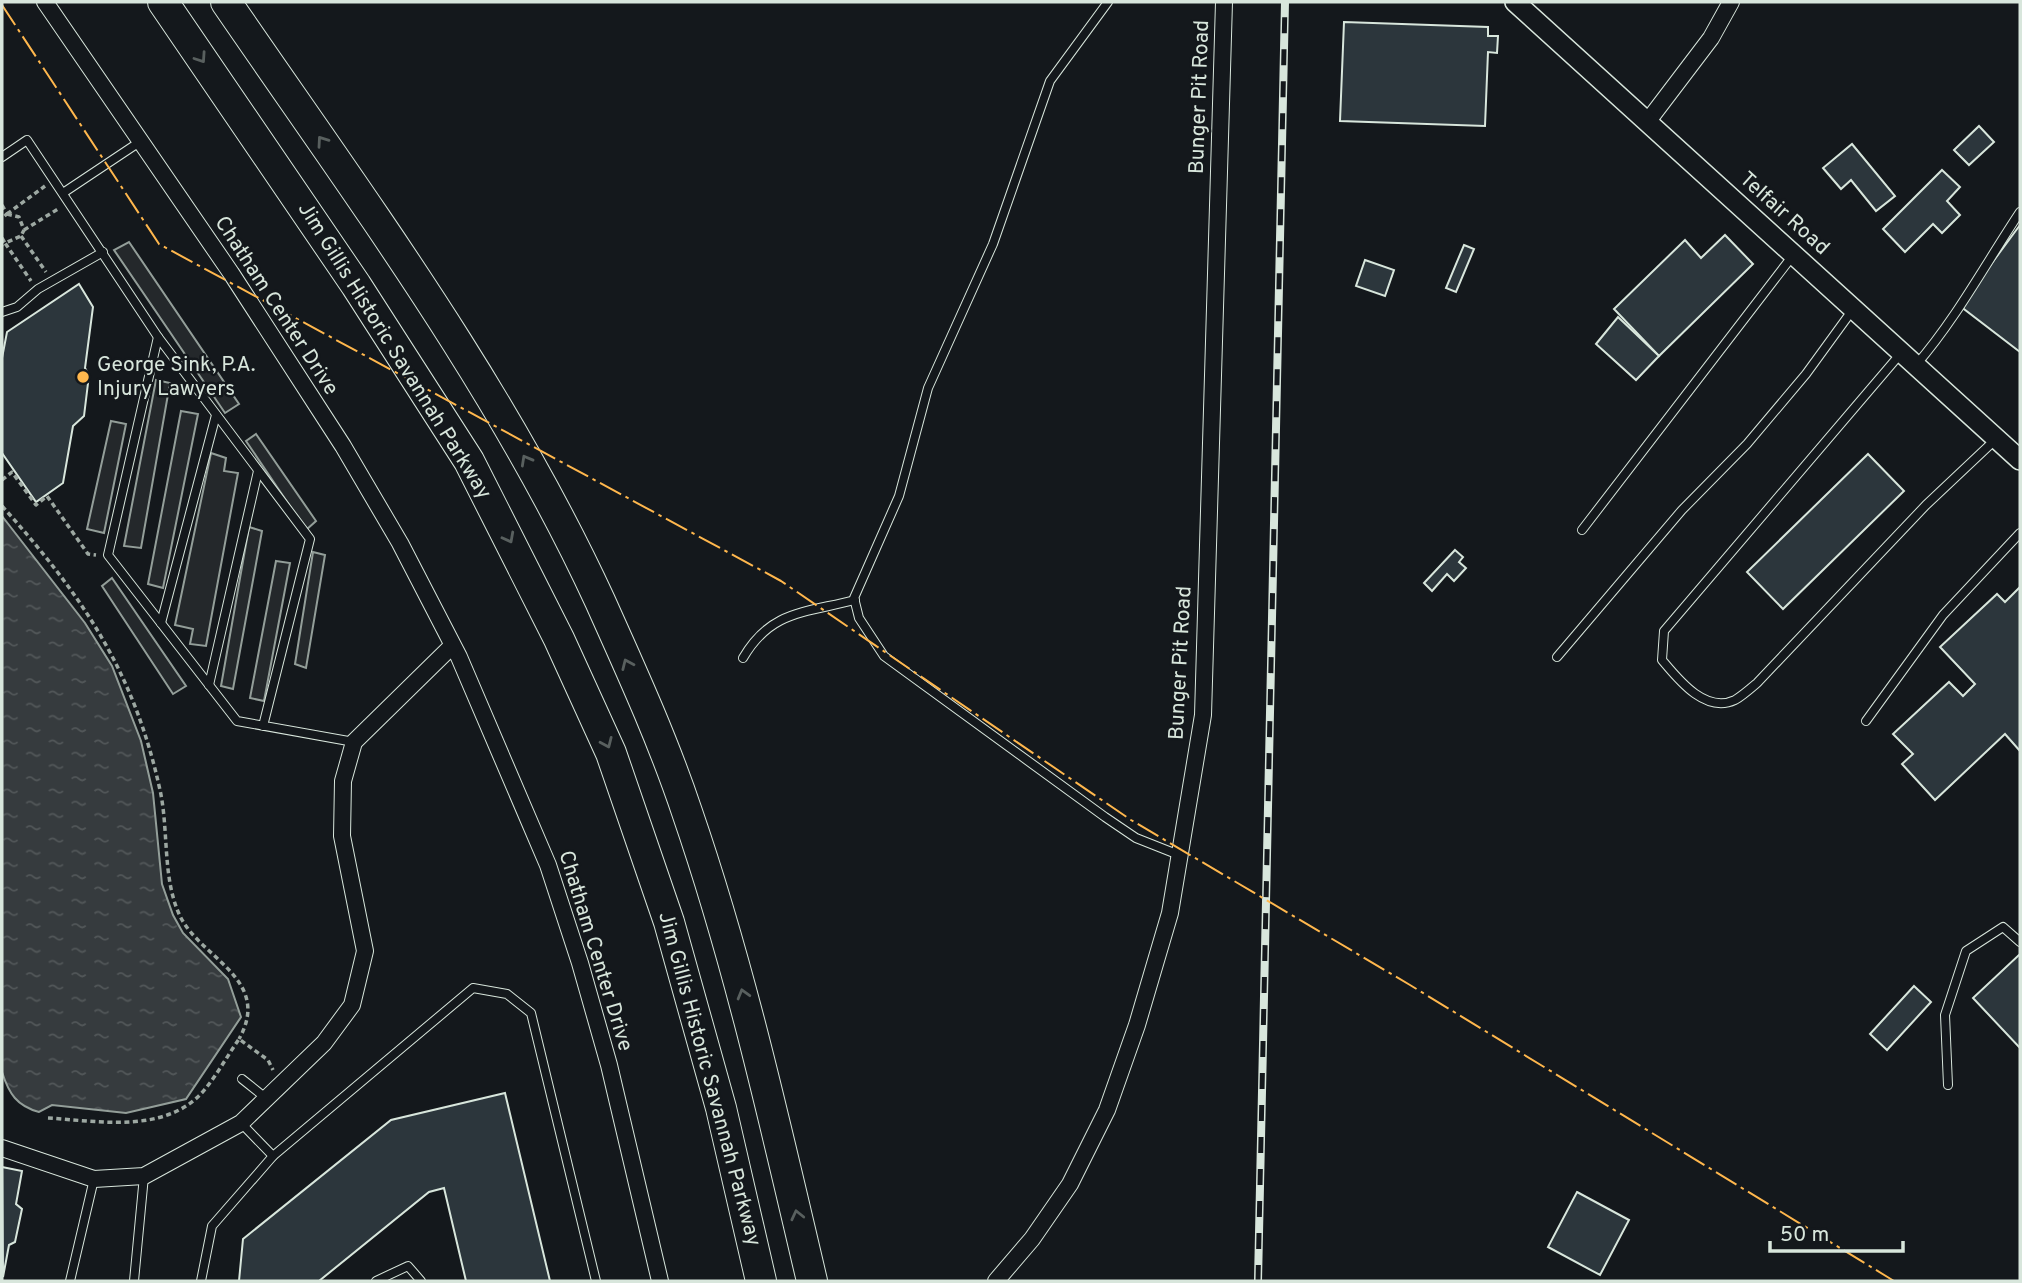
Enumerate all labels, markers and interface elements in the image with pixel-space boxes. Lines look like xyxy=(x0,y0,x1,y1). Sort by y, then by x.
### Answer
street label: Bunger Pit Road xyxy=(1184,19,1216,175)
one-way arrow xyxy=(193,50,205,63)
one-way arrow xyxy=(318,136,330,149)
street label: Telfair Road xyxy=(1733,166,1835,262)
street label: Jim Gillis Historic Savannah Parkway xyxy=(291,197,497,505)
street label: Chatham Center Drive xyxy=(208,211,344,401)
place label: George Sink, P.A. Injury Lawyers xyxy=(97,352,256,403)
marker: George Sink, P.A. Injury Lawyers xyxy=(75,369,91,385)
one-way arrow xyxy=(521,455,535,467)
one-way arrow xyxy=(501,531,515,543)
street label: Bunger Pit Road xyxy=(1163,585,1199,741)
one-way arrow xyxy=(621,659,635,671)
one-way arrow xyxy=(599,736,613,749)
street label: Chatham Center Drive xyxy=(552,847,638,1055)
street label: Jim Gillis Historic Savannah Parkway xyxy=(651,909,767,1249)
one-way arrow xyxy=(737,988,751,1000)
one-way arrow xyxy=(791,1209,805,1221)
scale bar xyxy=(1770,1210,1903,1254)
text: 50 m xyxy=(1780,1222,1829,1249)

